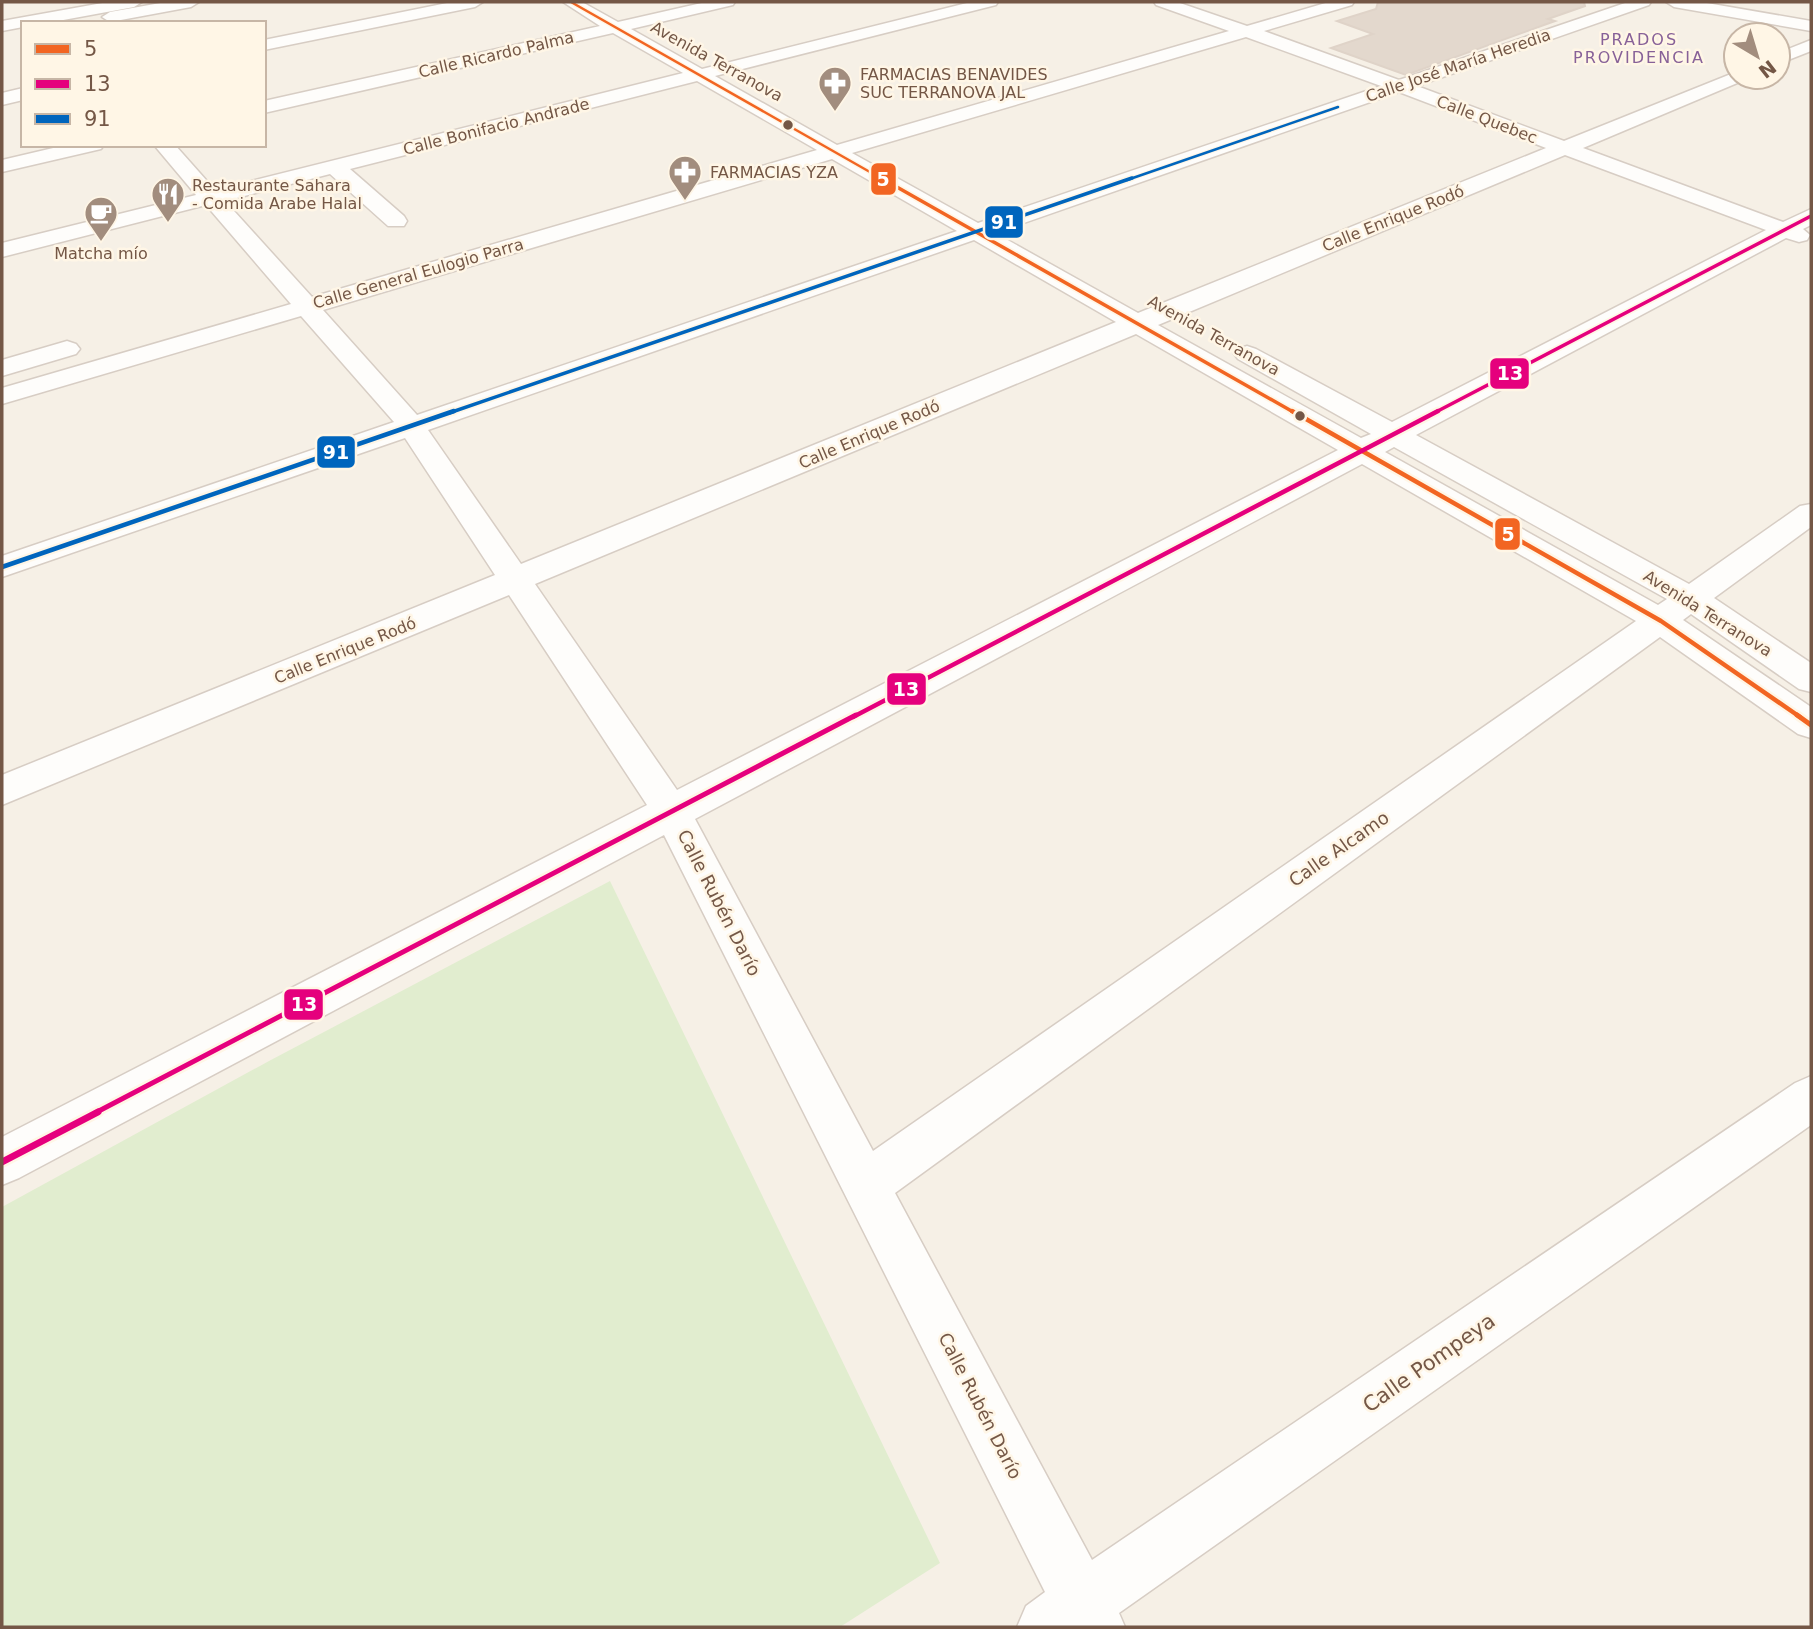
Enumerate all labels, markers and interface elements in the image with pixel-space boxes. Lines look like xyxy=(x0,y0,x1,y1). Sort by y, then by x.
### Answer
street label: Avenida Terranova xyxy=(648,17,786,106)
legend xyxy=(21,21,266,147)
north arrow xyxy=(1722,21,1792,91)
street label: Calle José María Heredia xyxy=(1363,25,1553,106)
street label: Calle Ricardo Palma xyxy=(417,27,576,82)
district label: PRADOS PROVIDENCIA xyxy=(1573,30,1705,67)
text: 5 xyxy=(84,37,97,61)
text: N xyxy=(1754,56,1781,83)
pharmacy icon: FARMACIAS BENAVIDES SUC TERRANOVA JAL xyxy=(816,64,854,113)
place label: FARMACIAS BENAVIDES SUC TERRANOVA JAL xyxy=(860,65,1048,102)
text: 13 xyxy=(84,72,111,96)
street label: Calle Quebec xyxy=(1434,92,1540,147)
street label: Calle Bonifacio Andrade xyxy=(401,94,591,159)
text: 91 xyxy=(84,107,111,131)
unlabelled marker xyxy=(781,118,795,132)
pharmacy icon: FARMACIAS YZA xyxy=(666,153,704,202)
line badge: 5 xyxy=(870,162,897,196)
place label: FARMACIAS YZA xyxy=(710,163,838,182)
text: 5 xyxy=(876,168,890,190)
restaurant icon: Restaurante Sahara - Comida Arabe Halal xyxy=(149,175,187,224)
place label: Restaurante Sahara - Comida Arabe Halal xyxy=(192,176,362,213)
street label: Calle Enrique Rodó xyxy=(1319,181,1467,256)
cafe icon: Matcha mío xyxy=(82,194,120,243)
line badge: 91 xyxy=(984,205,1024,239)
text: 91 xyxy=(991,211,1017,233)
street label: Calle General Eulogio Parra xyxy=(311,234,526,313)
place label: Matcha mío xyxy=(54,244,148,263)
street label: Avenida Terranova xyxy=(1145,291,1283,380)
line badge: 13 xyxy=(1489,357,1530,390)
text: 13 xyxy=(1497,362,1523,384)
street label: Calle Enrique Rodó xyxy=(796,396,943,473)
unlabelled marker xyxy=(1293,409,1307,423)
line badge: 91 xyxy=(316,435,356,469)
text: 91 xyxy=(323,441,349,463)
line badge: 5 xyxy=(1494,517,1521,551)
text: 5 xyxy=(1501,523,1515,545)
street label: Avenida Terranova xyxy=(1640,566,1775,661)
street label: Calle Enrique Rodó xyxy=(271,613,419,688)
line badge: 13 xyxy=(886,672,927,706)
text: 13 xyxy=(893,678,919,700)
street label: Calle Alcamo xyxy=(1285,806,1393,891)
street label: Calle Rubén Darío xyxy=(673,826,765,979)
line badge: 13 xyxy=(283,988,324,1021)
text: 13 xyxy=(291,993,317,1015)
street label: Calle Pompeya xyxy=(1358,1309,1500,1417)
street label: Calle Rubén Darío xyxy=(934,1329,1026,1482)

